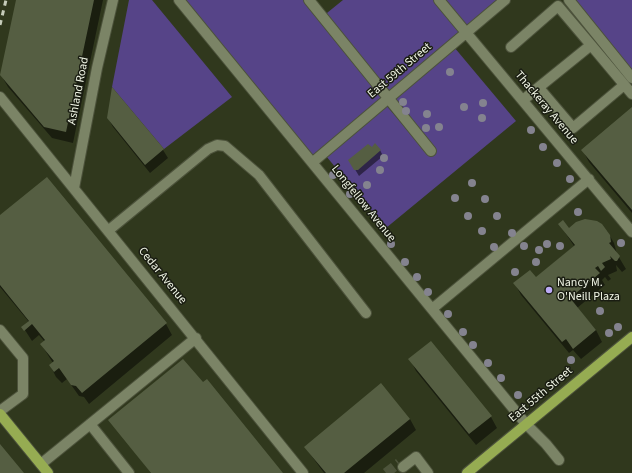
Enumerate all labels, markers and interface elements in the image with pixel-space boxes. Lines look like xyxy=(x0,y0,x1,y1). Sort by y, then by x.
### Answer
street label: East 59th Street xyxy=(365,40,435,102)
street label: Ashland Road xyxy=(65,56,93,126)
street label: Thackeray Avenue xyxy=(511,68,581,148)
street label: Longfellow Avenue xyxy=(328,163,398,245)
street label: Cedar Avenue xyxy=(135,245,189,307)
place label: Nancy M. O'Neill Plaza xyxy=(557,276,620,304)
marker: Nancy M. O'Neill Plaza xyxy=(544,285,554,295)
street label: East 55th Street xyxy=(506,364,576,426)

